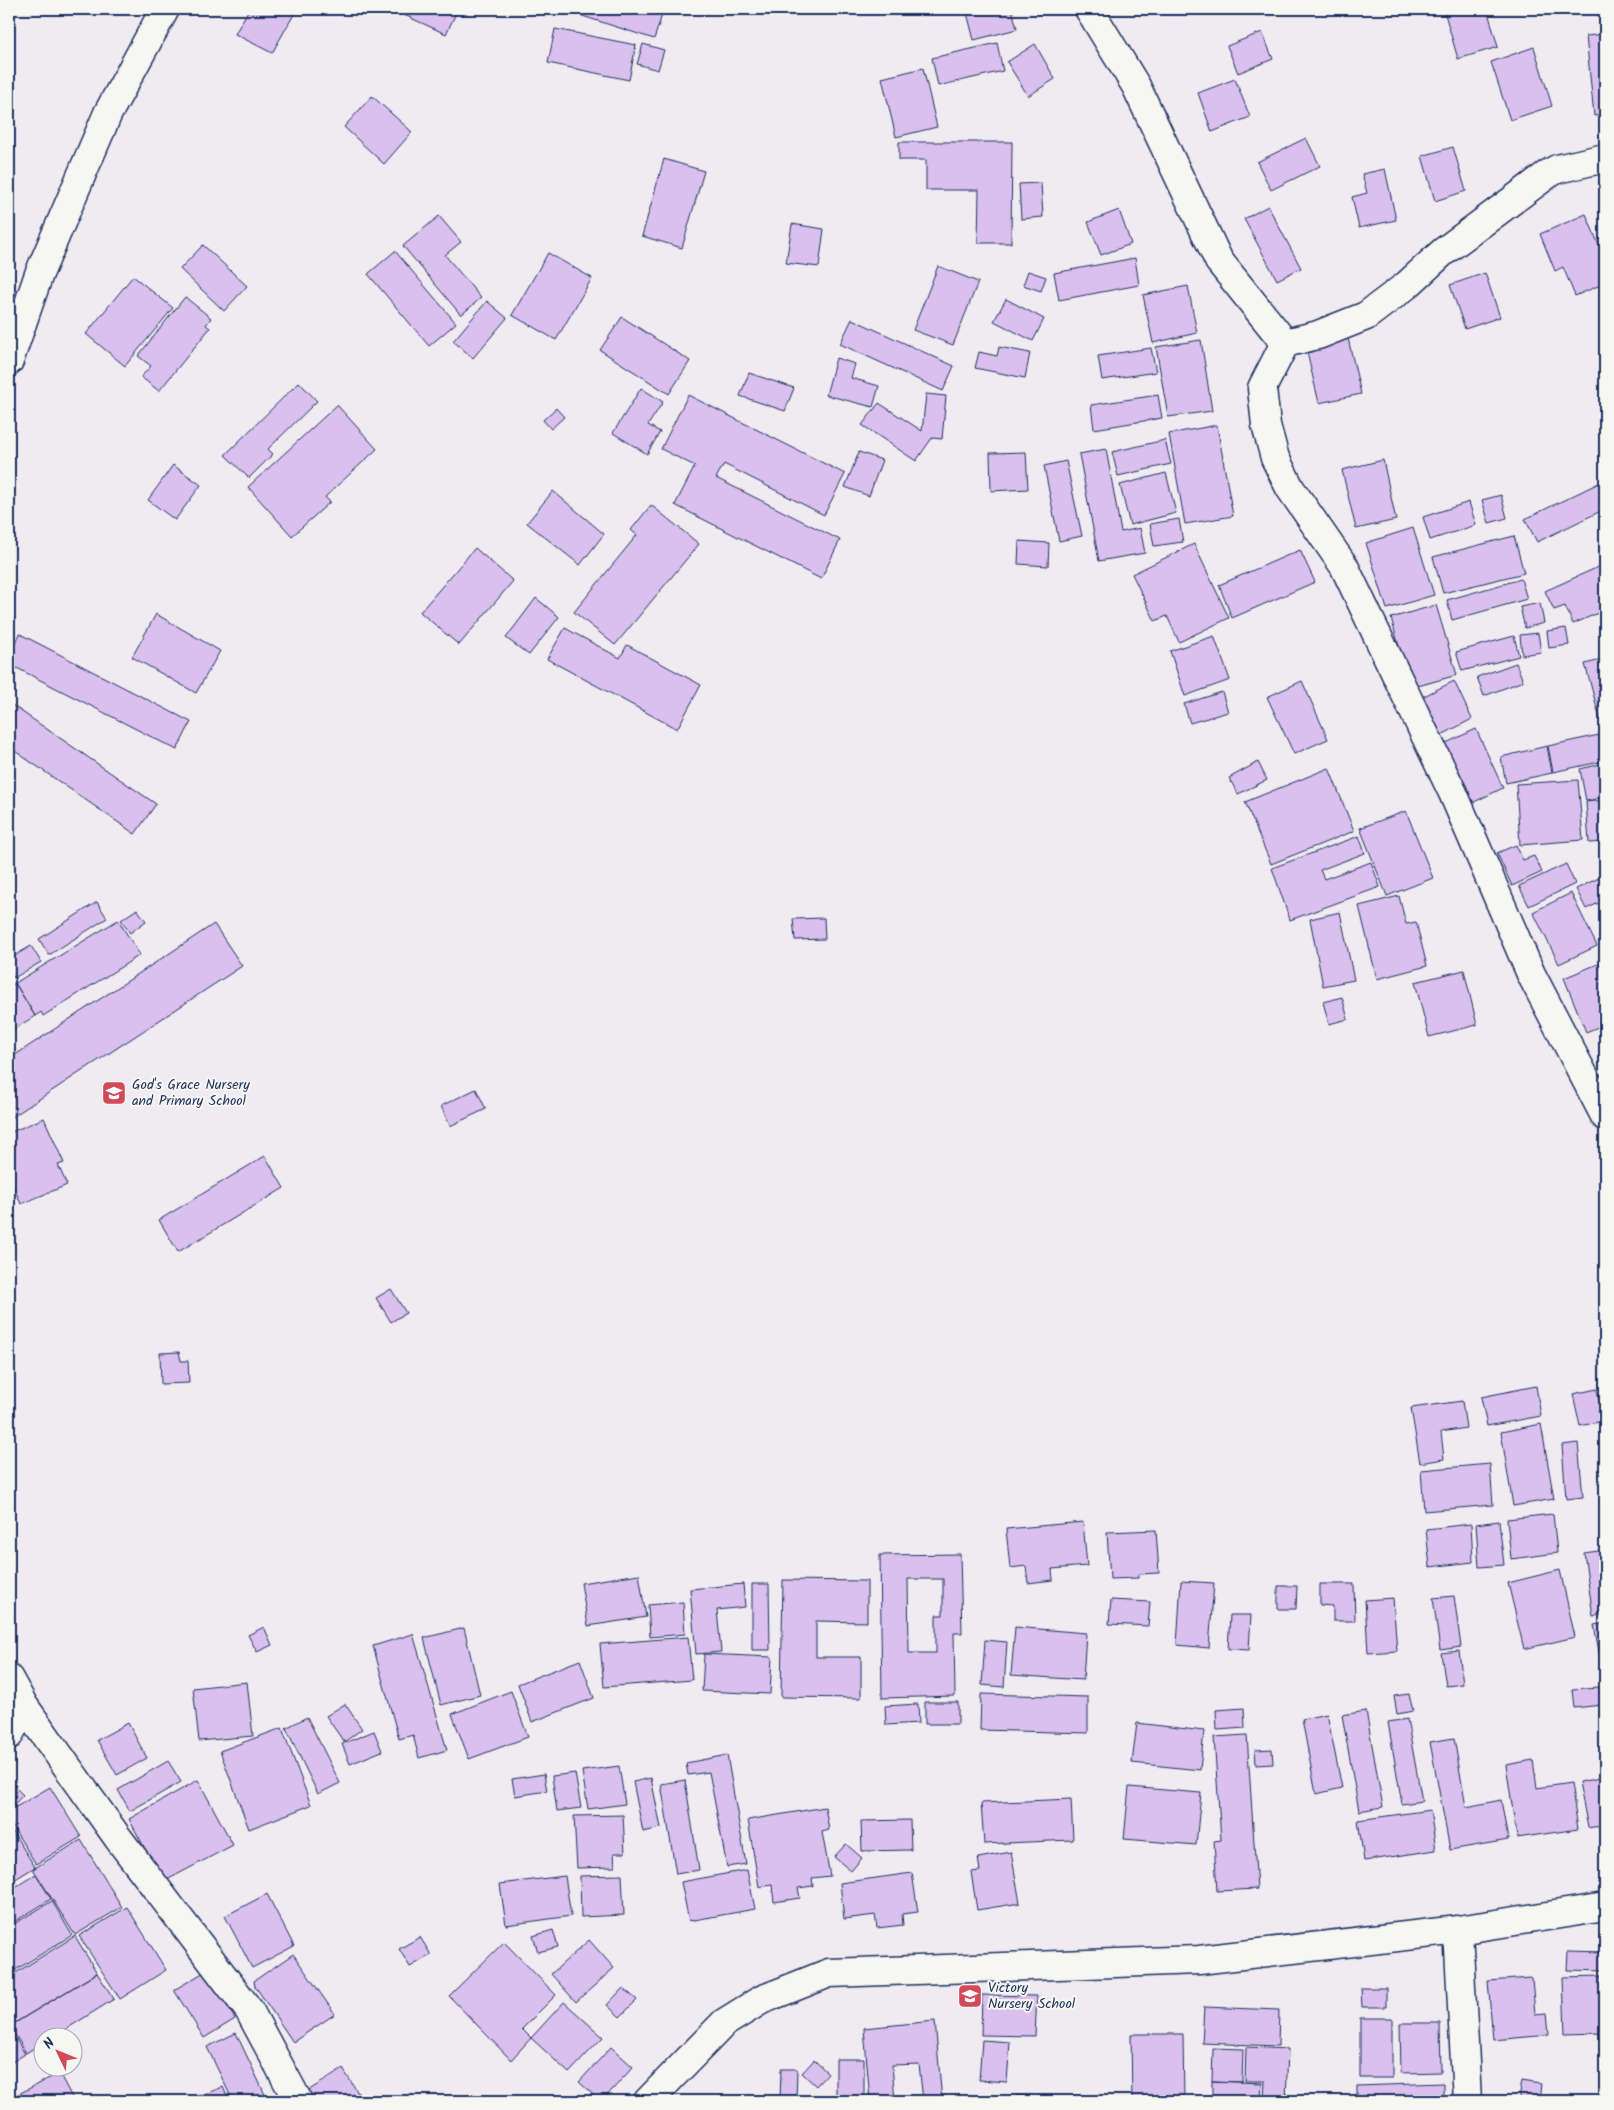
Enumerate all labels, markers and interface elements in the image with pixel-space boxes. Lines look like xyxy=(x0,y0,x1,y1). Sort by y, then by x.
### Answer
place label: God's Grace Nursery and Primary School xyxy=(132,1074,250,1112)
school or university icon: God's Grace Nursery and Primary School xyxy=(101,1080,127,1106)
place label: Victory Nursery School xyxy=(988,1977,1076,2015)
school or university icon: Victory Nursery School xyxy=(957,1983,983,2009)
north arrow xyxy=(32,2028,82,2078)
text: N xyxy=(38,2033,60,2055)

